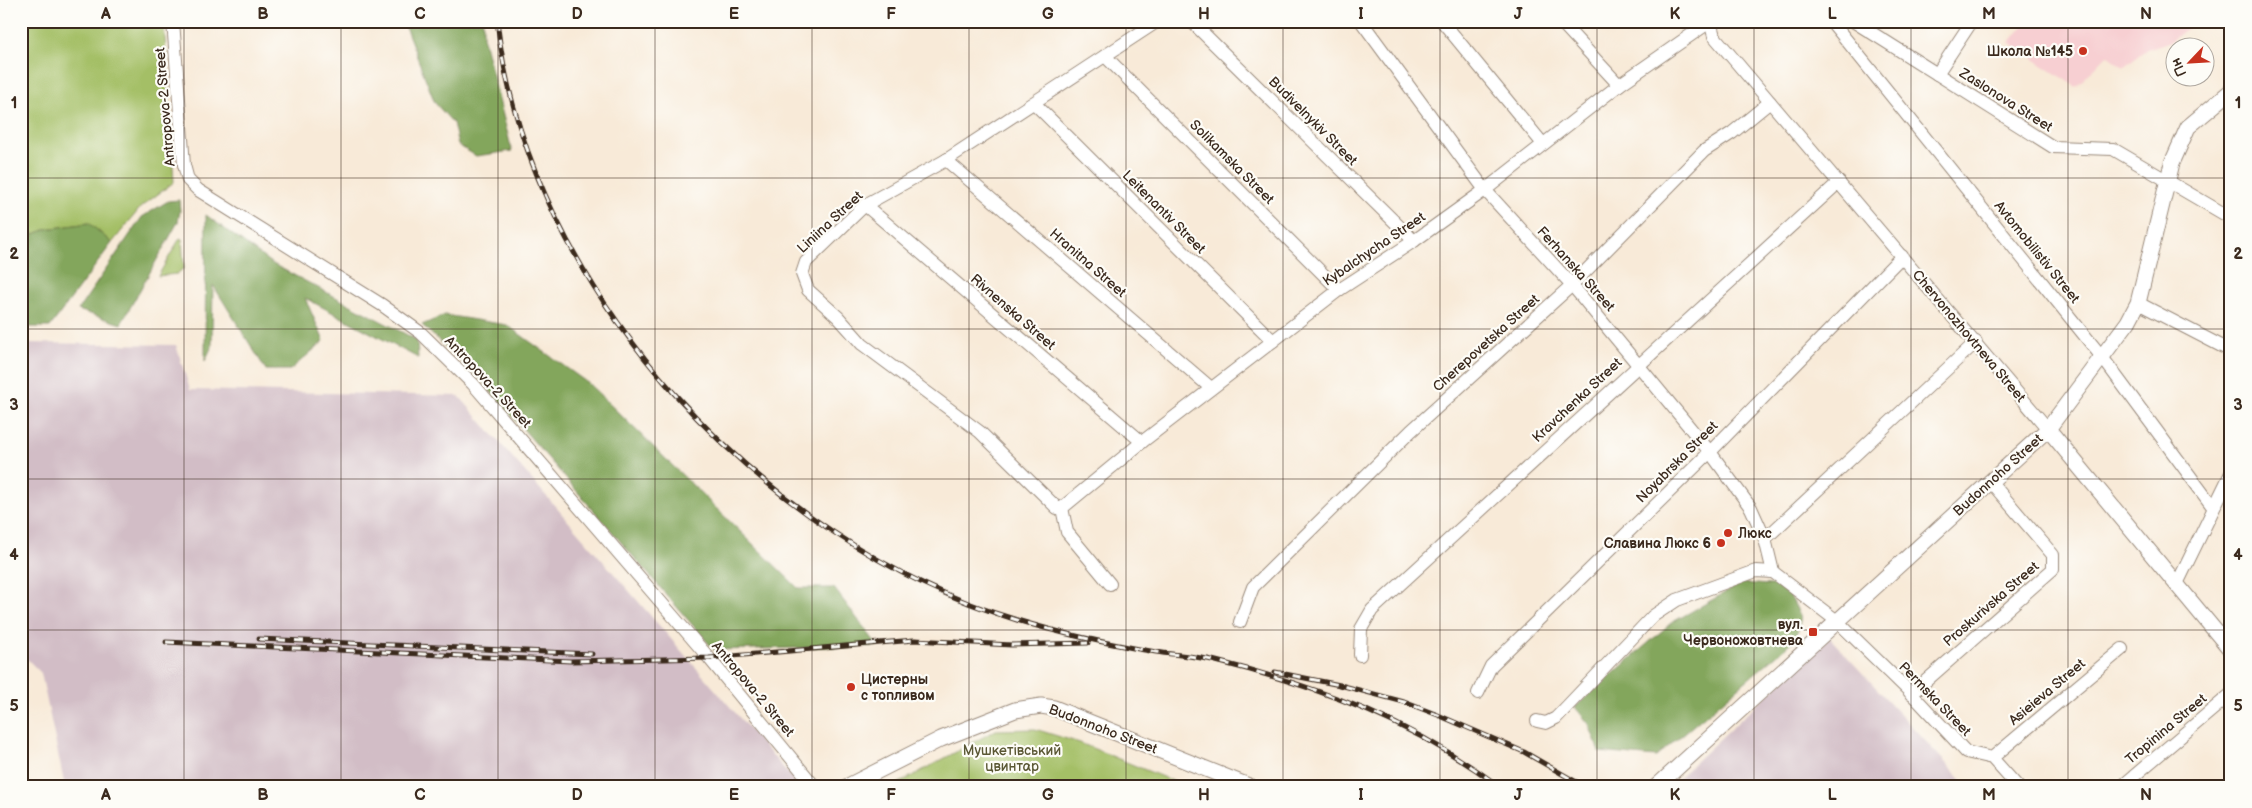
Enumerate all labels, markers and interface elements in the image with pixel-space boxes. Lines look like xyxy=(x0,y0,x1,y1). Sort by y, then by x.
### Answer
text: A xyxy=(100,5,111,24)
text: B xyxy=(257,5,269,24)
text: C xyxy=(414,5,426,24)
text: D xyxy=(571,5,583,24)
text: E xyxy=(729,5,739,24)
text: F xyxy=(886,5,896,24)
text: G xyxy=(1042,5,1054,24)
text: H xyxy=(1198,5,1210,24)
text: I xyxy=(1358,5,1364,24)
text: J xyxy=(1514,5,1523,24)
text: K xyxy=(1670,5,1681,24)
text: L xyxy=(1827,5,1837,24)
text: M xyxy=(1982,5,1996,24)
text: N xyxy=(2140,5,2152,24)
north arrow xyxy=(2164,38,2214,88)
place label: Школа №145 xyxy=(1987,43,2073,60)
marker: Школа №145 xyxy=(2077,45,2089,57)
street label: Antropova-2 Street xyxy=(151,46,179,167)
text: Пн xyxy=(2167,55,2190,79)
street label: Zaslonova Street xyxy=(1955,64,2056,136)
street label: Budivelnykiv Street xyxy=(1265,73,1361,169)
text: 1 xyxy=(11,94,17,113)
text: 1 xyxy=(2235,94,2241,113)
street label: Solikamska Street xyxy=(1186,116,1278,208)
street label: Leitenantiv Street xyxy=(1119,167,1210,258)
street label: Liniina Street xyxy=(794,187,867,257)
street label: Avtomobilistiv Street xyxy=(1991,197,2084,307)
street label: Kybalchycha Street xyxy=(1319,208,1429,290)
street label: Ferhanska Street xyxy=(1533,223,1619,315)
street label: Hranitna Street xyxy=(1046,225,1130,301)
text: 2 xyxy=(9,245,19,264)
text: 2 xyxy=(2233,245,2243,264)
street label: Chervonozhovtneva Street xyxy=(1909,266,2030,406)
street label: Rivnenska Street xyxy=(967,270,1059,354)
street label: Cherepovetska Street xyxy=(1429,290,1543,395)
street label: Antropova-2 Street xyxy=(441,333,535,432)
street label: Kravchenka Street xyxy=(1529,354,1626,446)
text: 3 xyxy=(9,396,19,415)
text: 3 xyxy=(2233,396,2243,415)
street label: Noyabrska Street xyxy=(1633,417,1722,506)
street label: Budonnoho Street xyxy=(1950,430,2047,520)
place label: Люкс xyxy=(1737,525,1772,542)
marker: Люкс xyxy=(1722,527,1734,539)
place label: Славина Люкс 6 xyxy=(1604,535,1711,552)
marker: Славина Люкс 6 xyxy=(1715,537,1727,549)
text: 4 xyxy=(9,546,19,565)
text: 4 xyxy=(2233,546,2243,565)
street label: Proskurivska Street xyxy=(1940,557,2043,650)
place label: вул. Червоножовтнева xyxy=(1683,616,1804,649)
marker: вул. Червоножовтнева xyxy=(1807,626,1819,638)
street label: Antropova-2 Street xyxy=(708,638,798,741)
street label: Asieieva Street xyxy=(2005,655,2089,729)
street label: Permska Street xyxy=(1895,658,1975,740)
place label: Цистерны с топливом xyxy=(861,671,935,704)
marker: Цистерны с топливом xyxy=(845,681,857,693)
street label: Tropinina Street xyxy=(2122,690,2211,768)
text: 5 xyxy=(9,697,19,716)
text: 5 xyxy=(2233,697,2243,716)
street label: Budonnoho Street xyxy=(1046,701,1160,758)
park label: Мушкетівський цвинтар xyxy=(963,742,1061,775)
text: A xyxy=(100,786,111,805)
text: B xyxy=(257,786,269,805)
text: C xyxy=(414,786,426,805)
text: D xyxy=(571,786,583,805)
text: E xyxy=(729,786,739,805)
text: F xyxy=(886,786,896,805)
text: G xyxy=(1042,786,1054,805)
text: H xyxy=(1198,786,1210,805)
text: I xyxy=(1358,786,1364,805)
text: J xyxy=(1514,786,1523,805)
text: K xyxy=(1670,786,1681,805)
text: L xyxy=(1827,786,1837,805)
text: M xyxy=(1982,786,1996,805)
text: N xyxy=(2140,786,2152,805)

